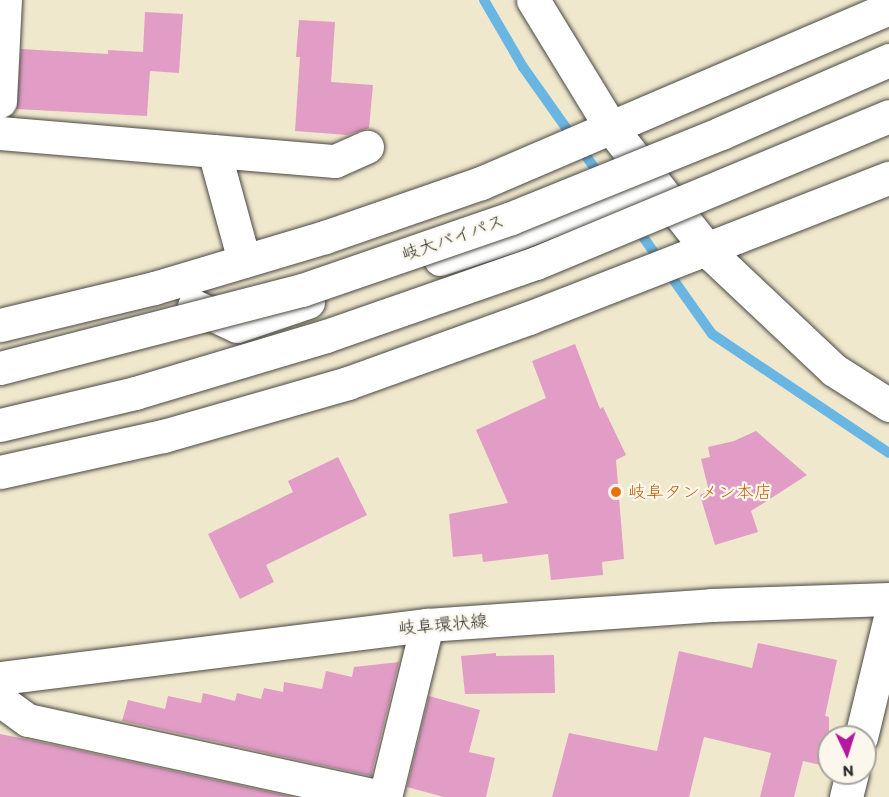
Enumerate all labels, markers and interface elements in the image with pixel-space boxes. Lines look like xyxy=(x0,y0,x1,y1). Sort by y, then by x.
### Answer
street label: 岐大バイパス xyxy=(398,210,508,266)
place label: 岐阜タンメン本店 xyxy=(628,481,772,503)
marker: 岐阜タンメン本店 xyxy=(609,485,623,499)
street label: 岐阜環状線 xyxy=(397,610,489,640)
north arrow xyxy=(817,725,877,785)
text: N xyxy=(842,762,854,781)

